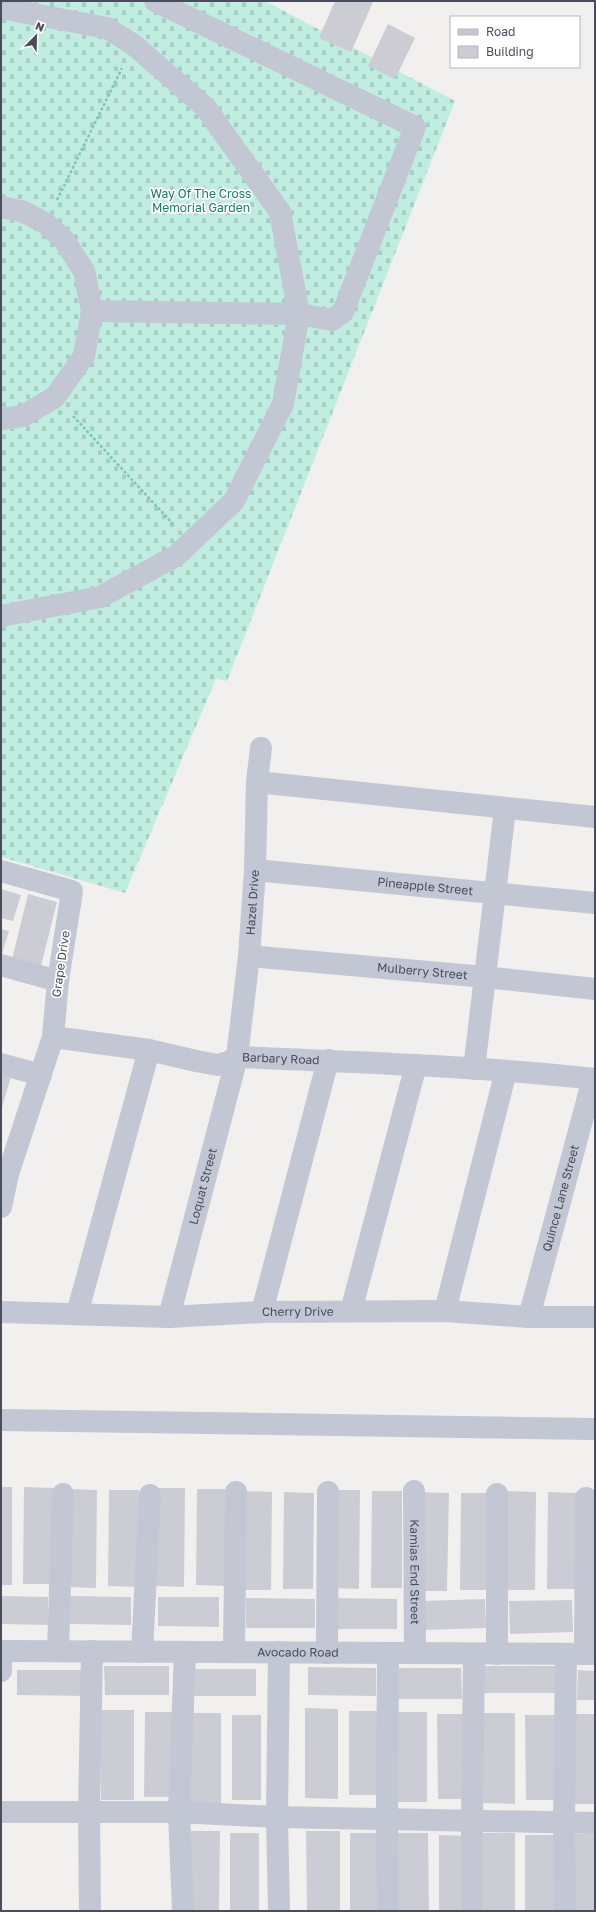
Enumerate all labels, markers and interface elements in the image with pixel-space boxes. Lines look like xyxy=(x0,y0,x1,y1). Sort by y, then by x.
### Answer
north arrow xyxy=(16,16,56,56)
legend xyxy=(450,16,580,68)
text: N xyxy=(34,19,46,34)
text: Road xyxy=(486,24,515,39)
text: Building xyxy=(486,44,534,59)
park label: Way Of The Cross Memorial Garden xyxy=(151,186,251,215)
street label: Hazel Drive xyxy=(242,869,262,936)
street label: Pineapple Street xyxy=(377,874,474,898)
street label: Grape Drive xyxy=(48,930,73,998)
street label: Mulberry Street xyxy=(376,959,468,982)
street label: Barbary Road xyxy=(242,1049,320,1067)
street label: Quince Lane Street xyxy=(539,1143,582,1253)
street label: Loquat Street xyxy=(185,1146,220,1226)
street label: Cherry Drive xyxy=(262,1304,334,1319)
street label: Kamias End Street xyxy=(407,1519,423,1625)
street label: Avocado Road xyxy=(257,1644,339,1660)

